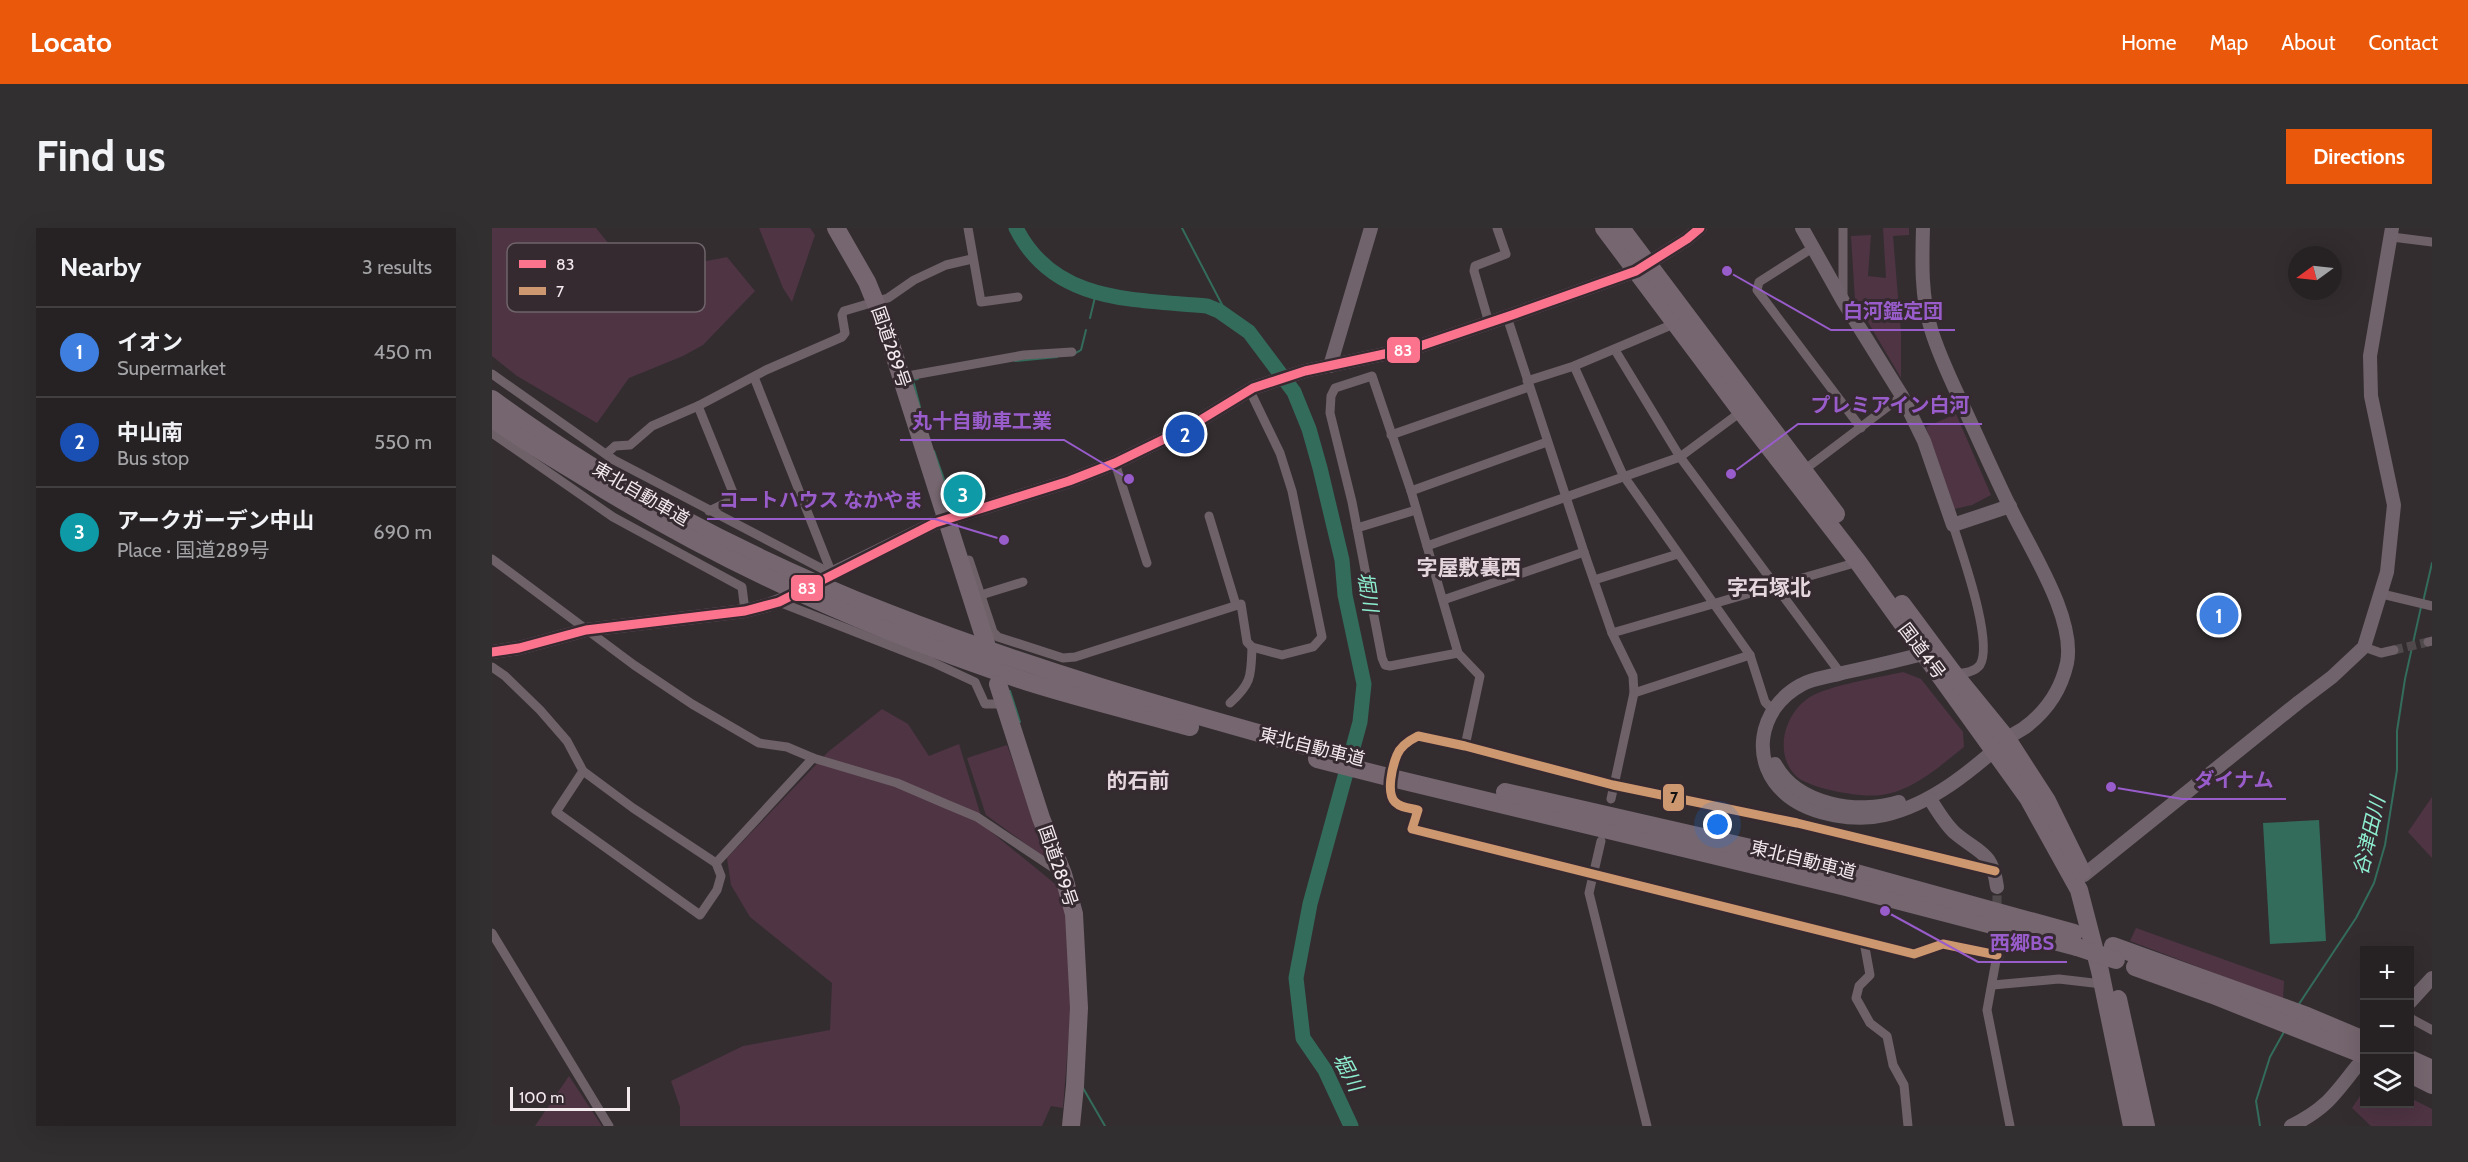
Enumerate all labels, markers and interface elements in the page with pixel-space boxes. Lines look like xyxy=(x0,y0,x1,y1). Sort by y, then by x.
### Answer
text: Locato xyxy=(30,25,112,59)
text: Home xyxy=(2121,30,2177,55)
text: Map xyxy=(2210,30,2248,55)
text: About xyxy=(2281,30,2335,55)
text: Contact xyxy=(2368,30,2438,55)
button: Directions xyxy=(2286,129,2432,184)
text: Find us xyxy=(36,130,165,182)
legend xyxy=(507,243,705,312)
north arrow xyxy=(2288,246,2342,300)
text: Nearby xyxy=(60,251,141,283)
text: 3 results xyxy=(362,255,432,279)
text: 83 xyxy=(556,255,574,274)
text: 7 xyxy=(556,282,564,301)
callout: 白河鑑定団 xyxy=(1831,292,1955,330)
text: 白河鑑定団 xyxy=(1843,299,1943,323)
street label: 国道289号 xyxy=(867,303,915,391)
text: イオン xyxy=(117,329,183,356)
line badge: 83 xyxy=(1386,336,1421,364)
text: 1 xyxy=(76,340,83,364)
text: 450 m xyxy=(374,340,432,364)
text: 83 xyxy=(1394,341,1412,360)
text: Supermarket xyxy=(117,356,226,380)
callout: プレミアイン白河 xyxy=(1798,386,1982,424)
text: プレミアイン白河 xyxy=(1811,393,1970,417)
callout: 丸十自動車工業 xyxy=(900,402,1064,440)
text: 丸十自動車工業 xyxy=(912,409,1052,433)
pin: 2 xyxy=(1166,412,1204,456)
text: 中山南 xyxy=(117,419,183,446)
text: 2 xyxy=(74,430,85,454)
text: 550 m xyxy=(374,430,432,454)
text: Bus stop xyxy=(117,446,189,470)
street label: 東北自動車道 xyxy=(589,457,693,531)
pin: 3 xyxy=(944,472,982,516)
callout: コートハウス なかやま xyxy=(707,481,935,519)
text: コートハウス なかやま xyxy=(719,488,923,512)
text: アークガーデン中山 xyxy=(117,507,314,534)
text: 3 xyxy=(74,520,85,544)
text: 690 m xyxy=(373,520,432,544)
text: Place · 国道289号 xyxy=(117,538,270,562)
district label: 字屋敷裏西 xyxy=(1417,555,1522,580)
water label: 堀川 xyxy=(1353,570,1383,616)
line badge: 83 xyxy=(790,574,824,602)
district label: 字石塚北 xyxy=(1727,575,1811,600)
text: 83 xyxy=(798,579,816,598)
pin: 1 xyxy=(2200,592,2238,638)
street label: 国道4号 xyxy=(1894,619,1950,683)
street label: 東北自動車道 xyxy=(1257,723,1367,771)
callout: ダイナム xyxy=(2182,761,2286,799)
district label: 的石前 xyxy=(1107,768,1170,793)
text: ダイナム xyxy=(2195,768,2274,792)
line badge: 7 xyxy=(1662,783,1685,812)
text: 7 xyxy=(1670,788,1679,807)
water label: 谷津田川 xyxy=(2348,792,2390,878)
your location xyxy=(1703,810,1732,839)
street label: 国道289号 xyxy=(1034,822,1082,910)
street label: 東北自動車道 xyxy=(1748,836,1858,884)
callout: 西郷BS xyxy=(1978,924,2067,962)
text: 西郷BS xyxy=(1990,931,2054,955)
map controls xyxy=(2360,946,2414,1108)
button: + xyxy=(2360,946,2414,1000)
button: − xyxy=(2360,1000,2414,1054)
water label: 堀川 xyxy=(1328,1049,1369,1097)
button: layers xyxy=(2360,1054,2414,1108)
scale bar xyxy=(510,1084,630,1112)
text: 100 m xyxy=(519,1088,564,1107)

